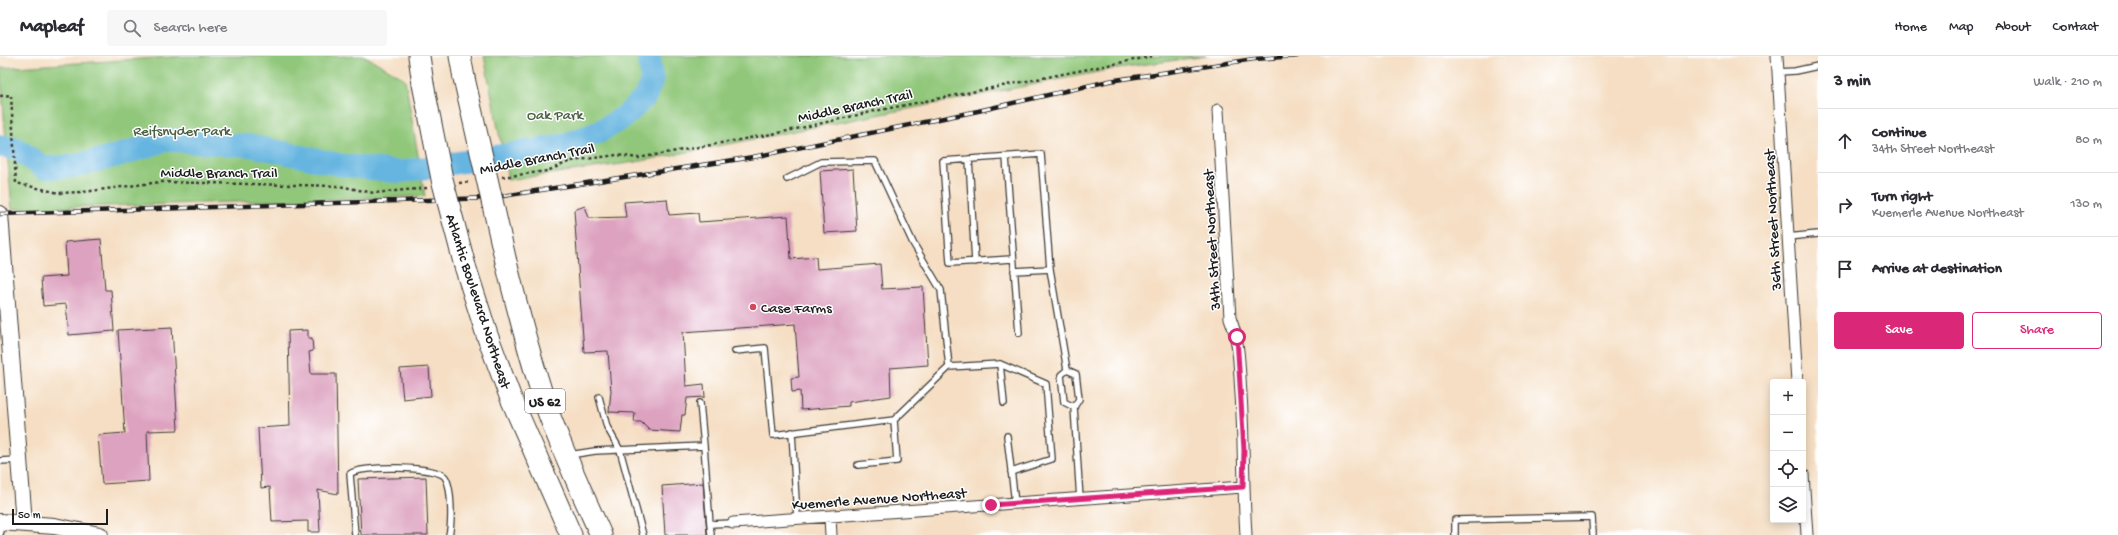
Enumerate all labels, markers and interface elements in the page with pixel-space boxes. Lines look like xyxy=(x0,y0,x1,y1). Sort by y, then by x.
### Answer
search box xyxy=(107,10,387,46)
text: Mapleaf xyxy=(20,16,83,39)
icon: search xyxy=(121,17,143,39)
text: Search here xyxy=(153,19,227,37)
text: Home xyxy=(1895,19,1927,36)
text: Map xyxy=(1949,19,1973,36)
text: About xyxy=(1995,19,2031,36)
text: Contact xyxy=(2053,19,2098,36)
text: 3 min xyxy=(1834,72,1871,92)
text: Walk · 210 m xyxy=(2034,75,2102,90)
street label: Middle Branch Trail xyxy=(796,86,914,128)
park label: Oak Park xyxy=(527,107,584,125)
park label: Reifsnyder Park xyxy=(133,123,232,141)
text: Continue xyxy=(1872,124,1926,142)
icon: ahead xyxy=(1834,130,1856,152)
text: 80 m xyxy=(2075,133,2102,148)
street label: Middle Branch Trail xyxy=(478,140,597,180)
text: 34th Street Northeast xyxy=(1872,142,1994,157)
street label: 36th Street Northeast xyxy=(1761,147,1787,292)
street label: Middle Branch Trail xyxy=(161,165,277,183)
street label: 34th Street Northeast xyxy=(1200,167,1226,312)
text: Turn right xyxy=(1872,188,1932,206)
icon: right xyxy=(1834,194,1856,216)
text: 130 m xyxy=(2070,197,2102,212)
text: Kuemerle Avenue Northeast xyxy=(1872,206,2023,221)
street label: Atlantic Boulevard Northeast xyxy=(440,212,514,393)
icon: arrive xyxy=(1834,258,1856,280)
text: Arrive at destination xyxy=(1872,260,2002,278)
place label: Case Farms xyxy=(761,300,832,318)
marker: Case Farms xyxy=(748,302,758,312)
button: Save xyxy=(1834,312,1964,349)
button: Share xyxy=(1972,312,2102,349)
route start xyxy=(1228,328,1246,346)
map controls xyxy=(1770,379,1806,523)
button: + xyxy=(1770,379,1806,415)
road number: US 62 xyxy=(525,389,565,413)
button: − xyxy=(1770,415,1806,451)
button: locate xyxy=(1770,451,1806,487)
street label: Kuemerle Avenue Northeast xyxy=(791,485,969,515)
button: layers xyxy=(1770,487,1806,523)
route end xyxy=(982,496,1000,514)
scale bar xyxy=(12,507,108,526)
text: 50 m xyxy=(18,510,40,522)

